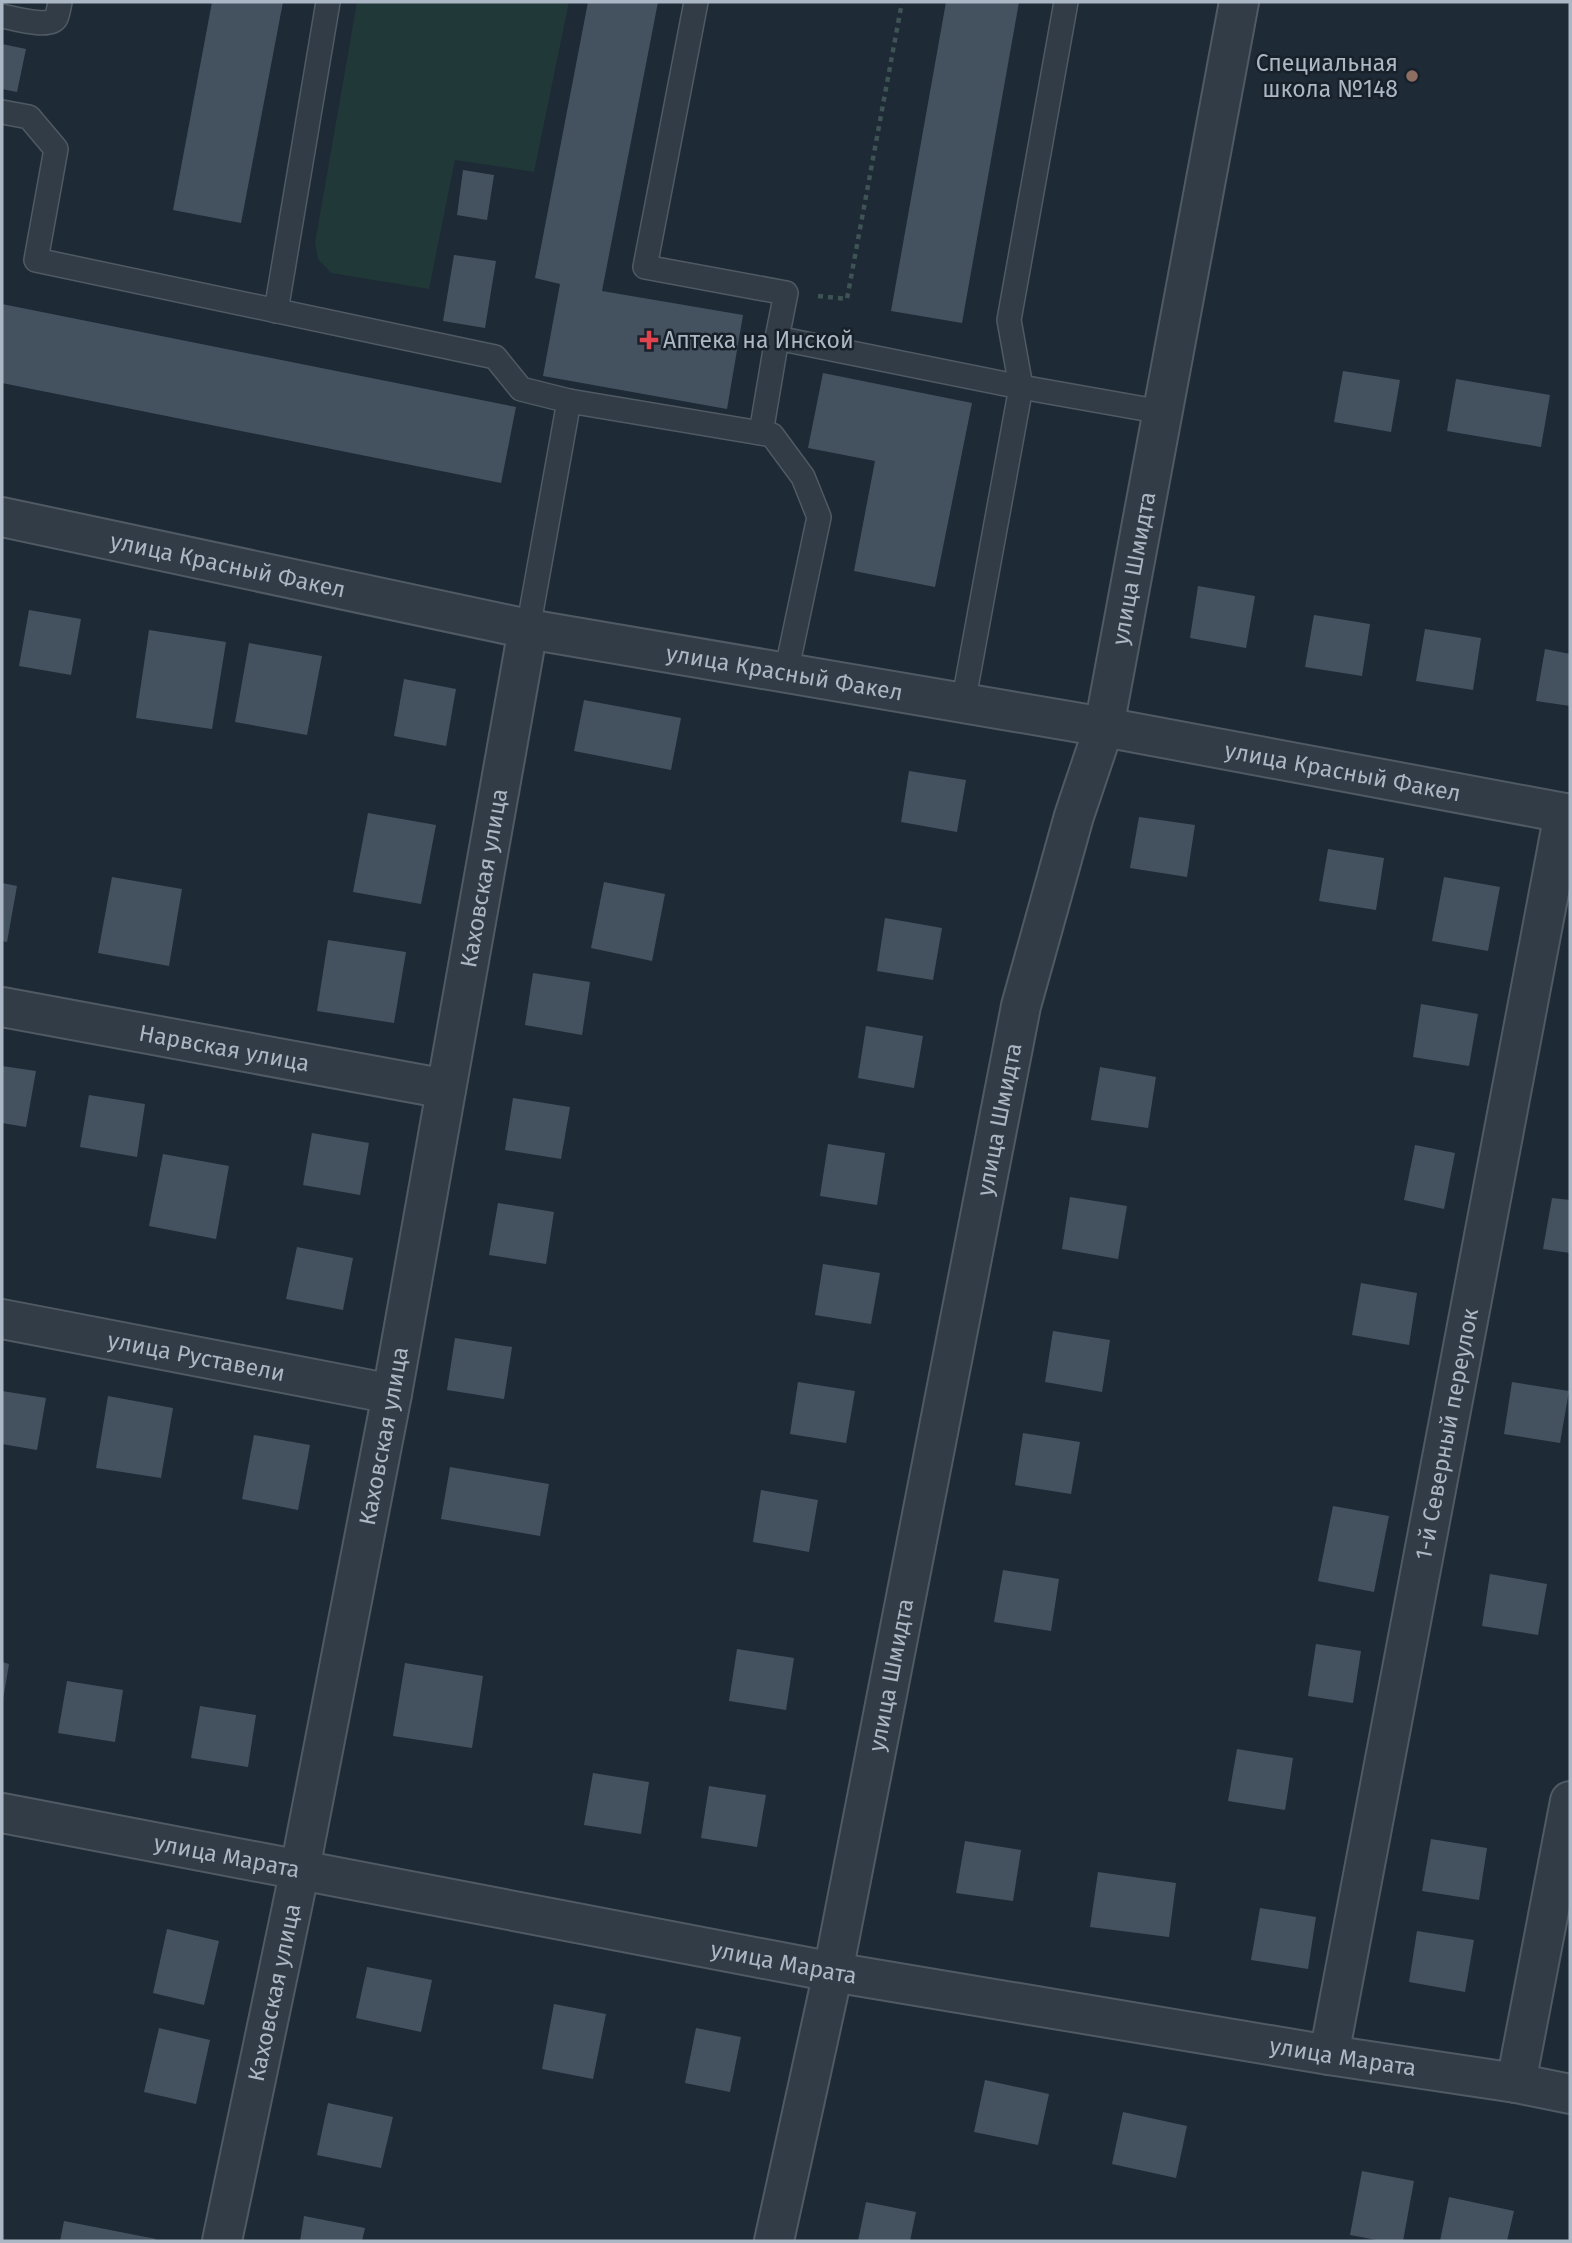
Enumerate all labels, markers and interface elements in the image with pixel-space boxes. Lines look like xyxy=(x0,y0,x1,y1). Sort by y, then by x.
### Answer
place label: Специальная школа №148 xyxy=(1256,49,1398,103)
marker: Специальная школа №148 xyxy=(1404,68,1420,84)
place label: Аптека на Инской xyxy=(663,326,854,354)
marker: Аптека на Инской xyxy=(641,332,657,348)
street label: улица Шмидта xyxy=(1106,489,1162,647)
street label: улица Красный Факел xyxy=(108,526,348,604)
street label: улица Красный Факел xyxy=(664,639,905,707)
street label: улица Красный Факел xyxy=(1222,736,1463,807)
street label: Каховская улица xyxy=(454,786,513,970)
street label: Нарвская улица xyxy=(137,1019,312,1077)
street label: улица Шмидта xyxy=(970,1040,1028,1198)
street label: 1-й Северный переулок xyxy=(1409,1306,1484,1562)
street label: улица Руставели xyxy=(105,1326,287,1387)
street label: Каховская улица xyxy=(353,1345,414,1528)
street label: улица Шмидта xyxy=(862,1596,919,1754)
street label: улица Марата xyxy=(152,1828,302,1884)
street label: Каховская улица xyxy=(242,1901,306,2084)
street label: улица Марата xyxy=(708,1935,859,1990)
street label: улица Марата xyxy=(1267,2031,1418,2082)

